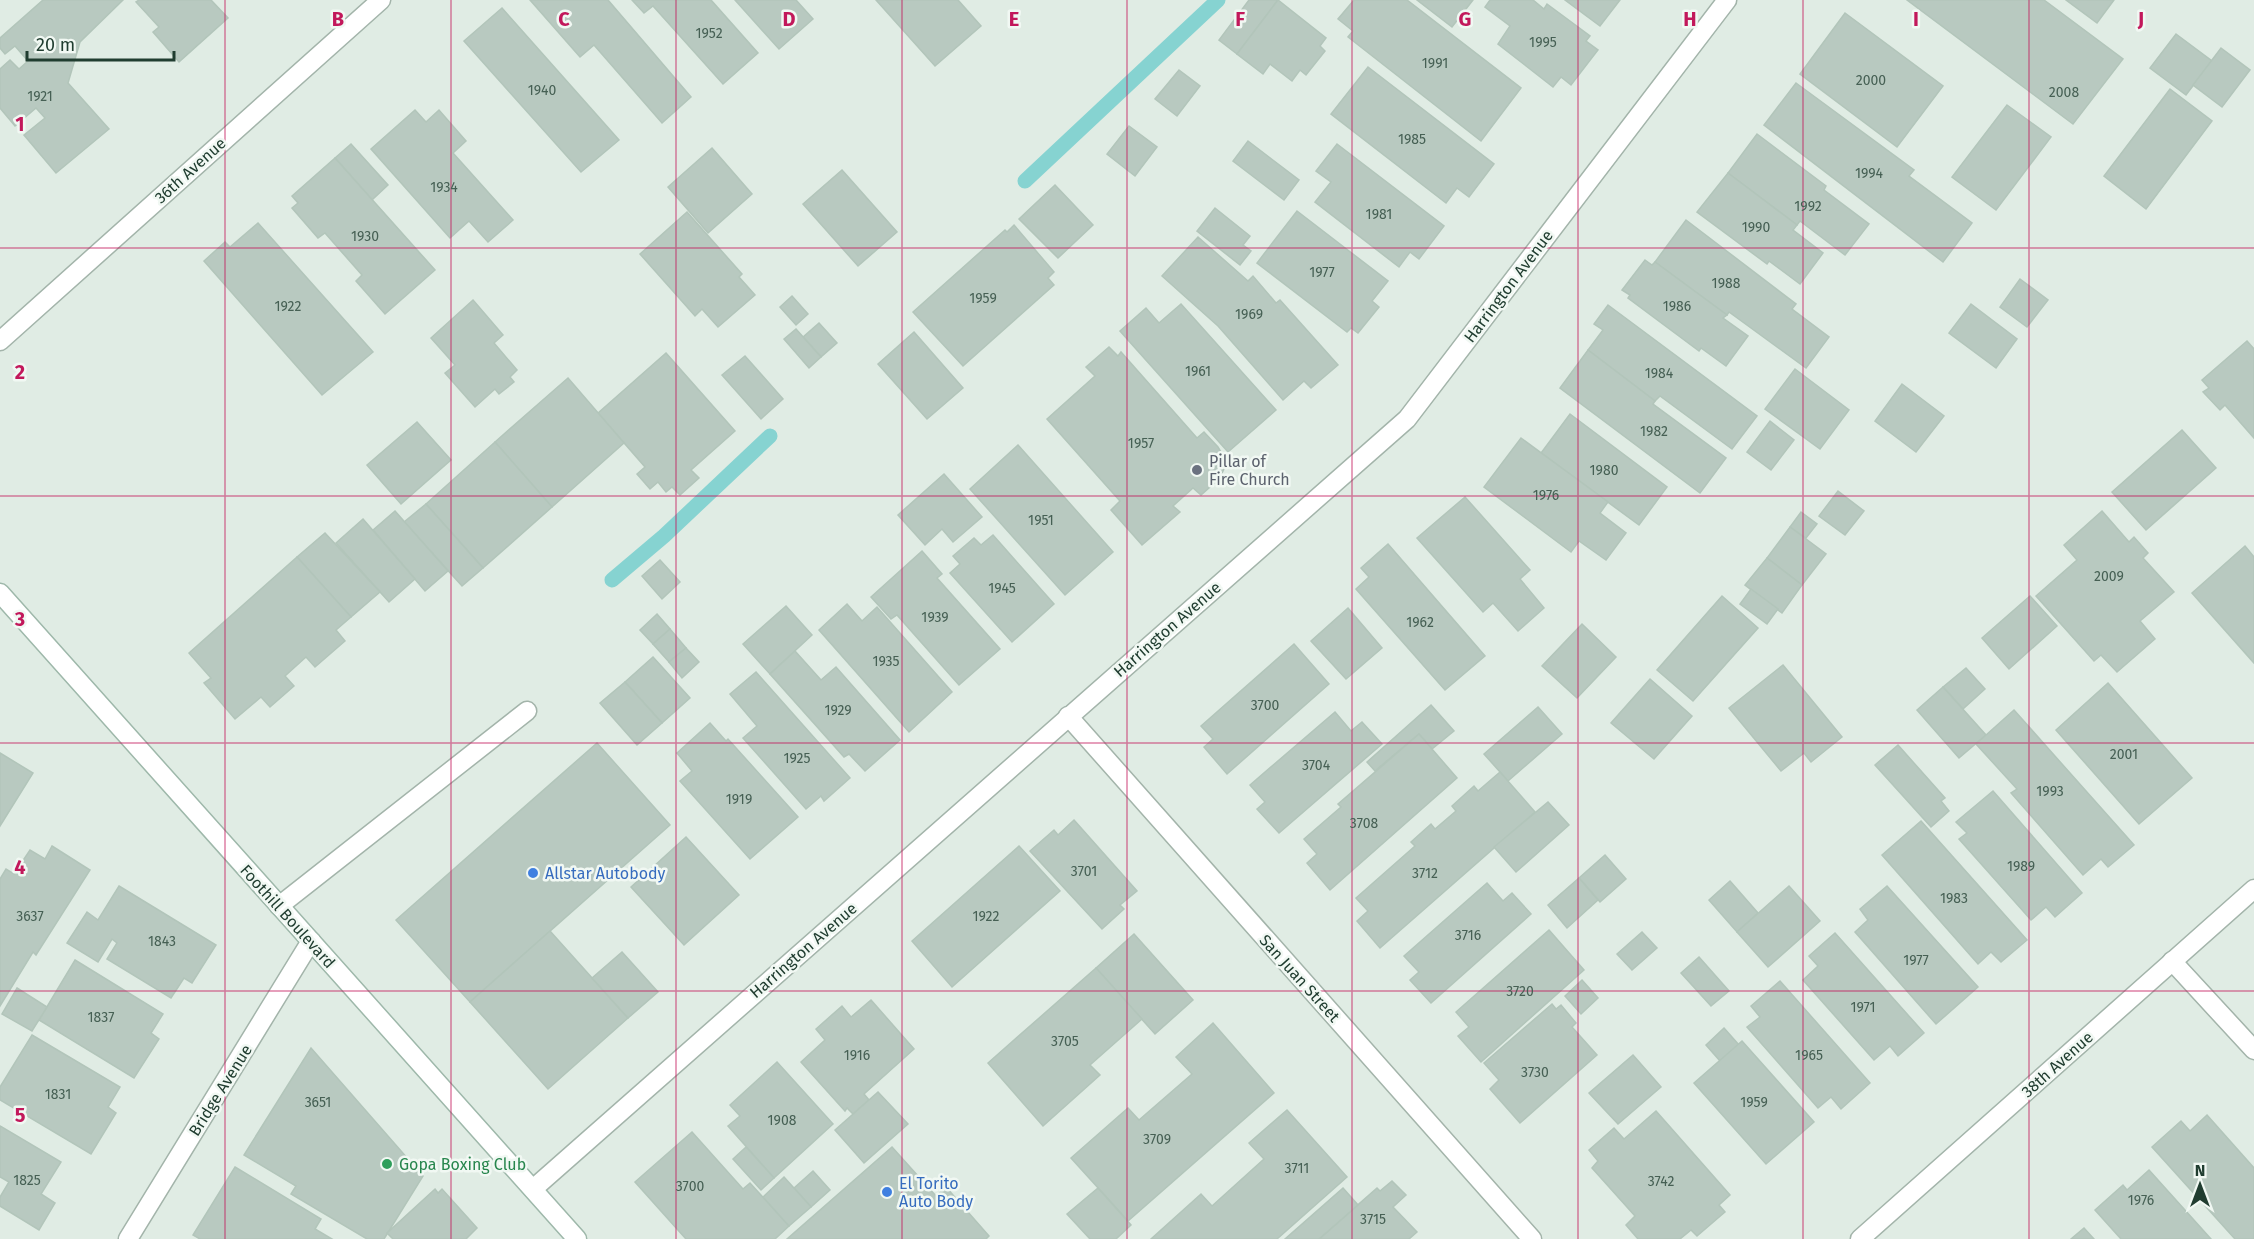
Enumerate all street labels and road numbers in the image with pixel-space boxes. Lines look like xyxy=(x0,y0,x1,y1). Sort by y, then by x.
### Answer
street label: 36th Avenue xyxy=(151,134,230,207)
street label: Harrington Avenue xyxy=(1460,226,1557,346)
street label: Harrington Avenue xyxy=(1110,578,1225,681)
street label: Foothill Boulevard xyxy=(236,861,339,972)
street label: Harrington Avenue xyxy=(746,899,861,1002)
street label: San Juan Street xyxy=(1255,931,1344,1026)
street label: 38th Avenue xyxy=(2018,1027,2097,1101)
street label: Bridge Avenue xyxy=(185,1041,256,1139)

